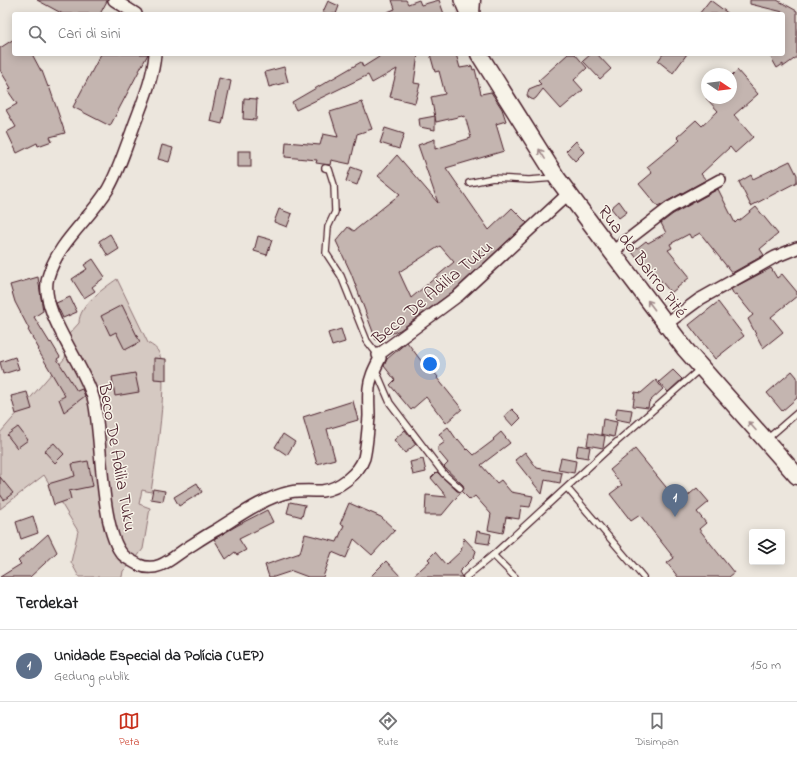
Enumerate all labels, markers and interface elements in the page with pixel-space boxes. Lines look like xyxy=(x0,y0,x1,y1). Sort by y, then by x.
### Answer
search box xyxy=(12,12,785,56)
icon: search xyxy=(26,23,48,45)
text: Cari di sini xyxy=(58,23,121,45)
north arrow xyxy=(701,68,737,104)
one-way arrow xyxy=(538,149,546,160)
street label: Rua do Bairro Pité xyxy=(590,200,693,325)
street label: Beco De Adilia Tuku xyxy=(367,235,499,352)
one-way arrow xyxy=(647,299,655,310)
your location xyxy=(420,354,440,374)
street label: Beco De Adilia Tuku xyxy=(90,380,142,534)
one-way arrow xyxy=(748,421,757,431)
pin: 1 xyxy=(662,484,688,517)
map controls xyxy=(749,529,785,565)
button: layers xyxy=(749,529,785,565)
text: Terdekat xyxy=(16,591,78,616)
text: Unidade Especial da Polícia (UEP) xyxy=(54,645,263,667)
text: 1 xyxy=(27,656,31,675)
text: 150 m xyxy=(750,656,781,675)
text: Gedung publik xyxy=(54,667,129,686)
tab: Peta xyxy=(118,710,140,750)
tab: Rute xyxy=(377,710,399,750)
tab: Disimpan xyxy=(635,710,679,750)

